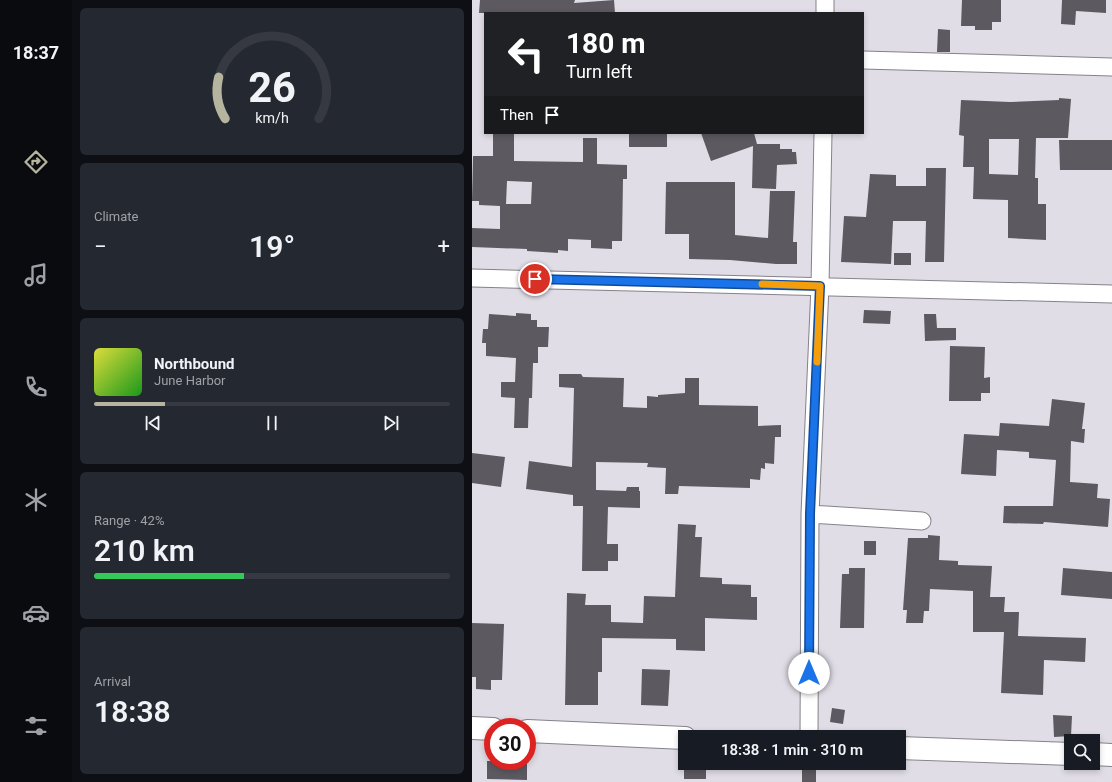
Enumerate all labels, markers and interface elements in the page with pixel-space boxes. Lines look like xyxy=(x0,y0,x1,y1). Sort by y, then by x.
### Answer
text: 180 m xyxy=(566,27,645,60)
icon: left xyxy=(500,28,552,80)
text: 18:37 xyxy=(13,42,59,63)
text: Turn left xyxy=(566,61,632,82)
text: 26 xyxy=(248,63,296,112)
icon: arrive xyxy=(541,104,563,126)
text: Then xyxy=(500,106,533,124)
text: km/h xyxy=(255,110,289,126)
icon: directions xyxy=(22,148,50,176)
text: Climate xyxy=(94,209,138,224)
text: 19° xyxy=(249,229,295,264)
text: − xyxy=(94,234,107,259)
text: + xyxy=(438,234,450,259)
icon: music xyxy=(22,261,50,289)
pin xyxy=(518,262,552,296)
icon: arrive xyxy=(524,268,546,290)
text: Northbound xyxy=(154,355,235,373)
icon: phone xyxy=(22,373,50,401)
text: June Harbor xyxy=(154,373,226,388)
icon: previous xyxy=(142,412,164,434)
icon: pause xyxy=(261,412,283,434)
icon: next xyxy=(380,412,402,434)
icon: climate xyxy=(22,486,50,514)
text: Range · 42% xyxy=(94,513,164,528)
text: 210 km xyxy=(94,533,195,568)
icon: car xyxy=(22,599,50,627)
position arrow xyxy=(788,652,830,694)
text: Arrival xyxy=(94,674,131,689)
text: 18:38 xyxy=(94,694,171,729)
icon: filters xyxy=(22,712,50,740)
speed limit sign: 30 xyxy=(484,718,536,770)
map controls xyxy=(1064,734,1100,770)
button: search xyxy=(1064,734,1100,770)
text: 18:38 · 1 min · 310 m xyxy=(721,741,863,759)

